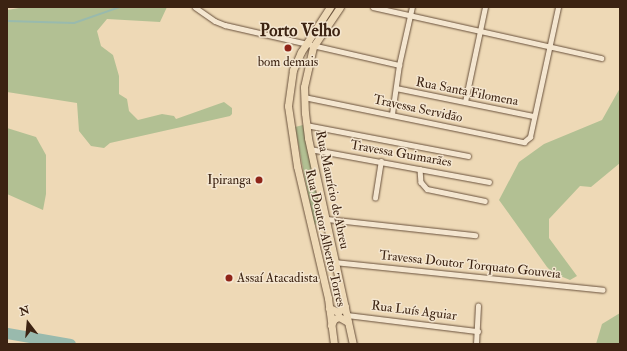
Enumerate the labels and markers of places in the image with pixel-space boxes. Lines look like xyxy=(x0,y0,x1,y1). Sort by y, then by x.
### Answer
marker: bom demais xyxy=(283,43,293,53)
place label: bom demais xyxy=(258,54,318,70)
place label: Ipiranga xyxy=(207,172,251,188)
marker: Ipiranga xyxy=(254,175,264,185)
place label: Assaí Atacadista xyxy=(237,270,318,286)
marker: Assaí Atacadista xyxy=(224,273,234,283)

